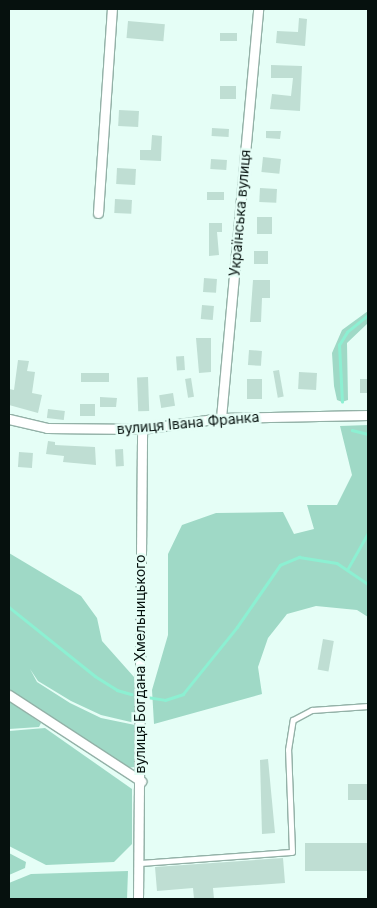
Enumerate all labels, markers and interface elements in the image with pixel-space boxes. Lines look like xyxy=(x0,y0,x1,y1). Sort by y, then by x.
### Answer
street label: Українська вулиця xyxy=(226,149,254,277)
street label: вулиця Івана Франка xyxy=(116,408,260,438)
street label: вулиця Богдана Хмельницького xyxy=(132,555,148,773)

